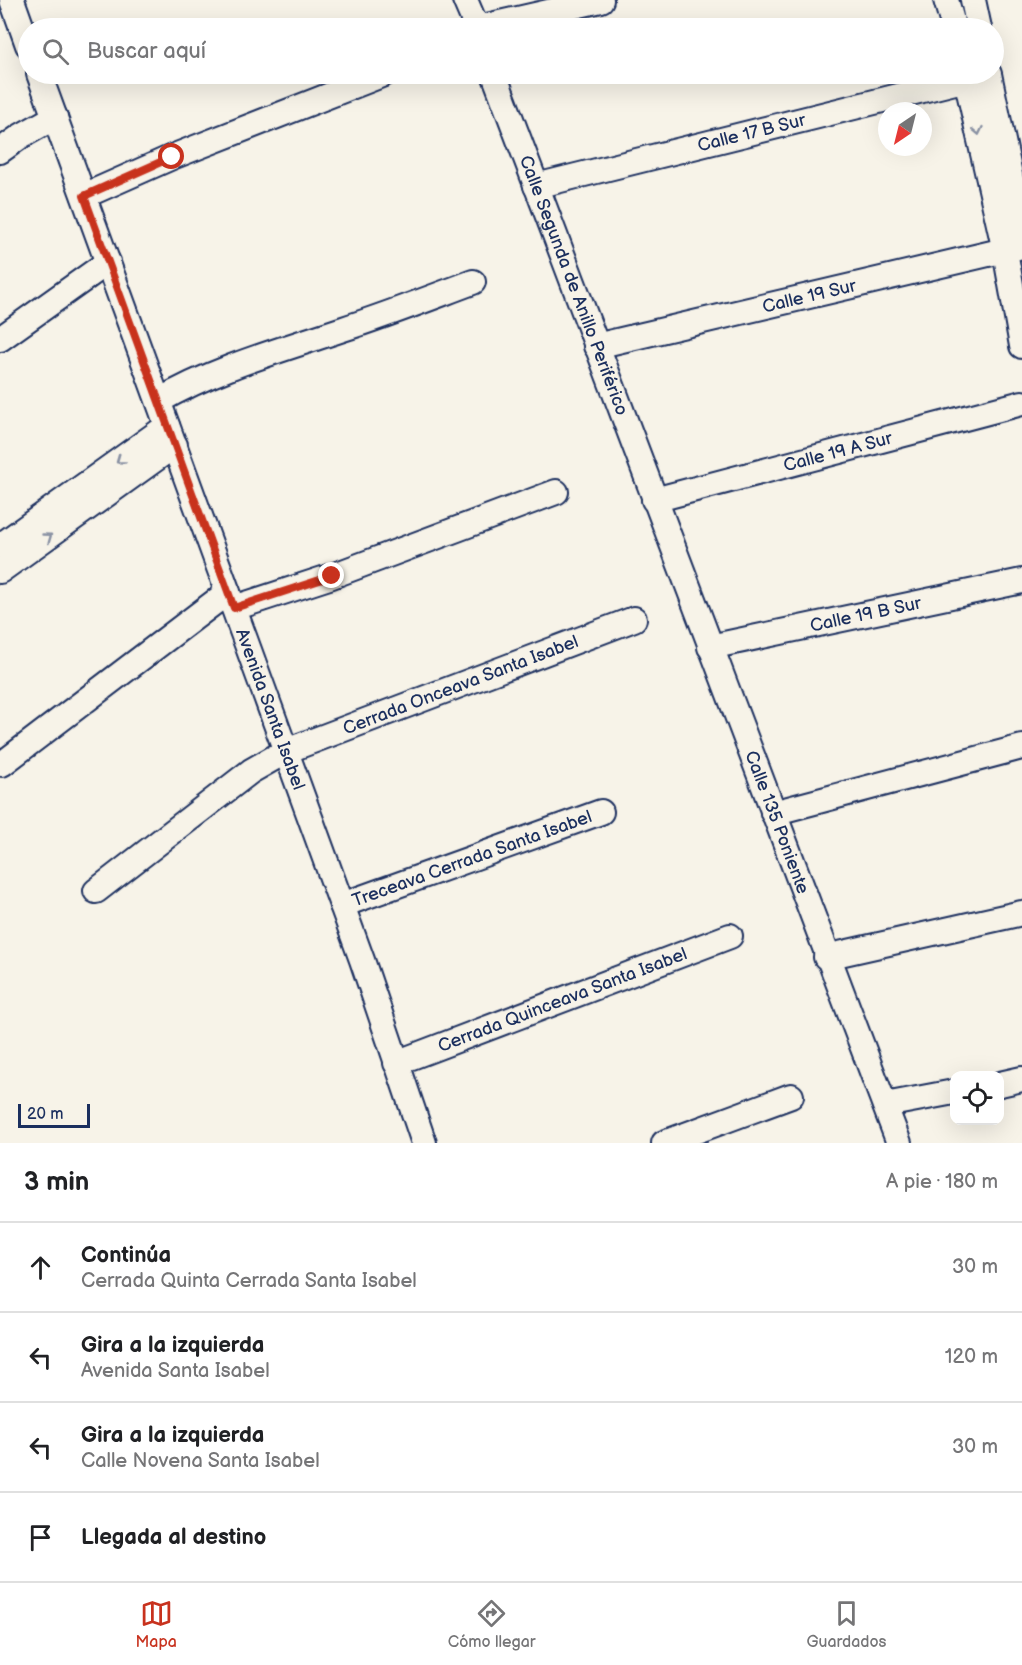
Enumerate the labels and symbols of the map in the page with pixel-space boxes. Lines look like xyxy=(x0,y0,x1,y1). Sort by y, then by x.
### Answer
north arrow xyxy=(878,102,932,156)
street label: Calle 17 B Sur xyxy=(695,109,808,156)
one-way arrow xyxy=(971,125,984,135)
route start xyxy=(158,143,184,169)
street label: Calle Segunda de Anillo Periférico xyxy=(515,153,632,418)
street label: Calle 19 Sur xyxy=(760,275,859,318)
street label: Calle 19 A Sur xyxy=(781,428,895,476)
one-way arrow xyxy=(116,453,127,464)
one-way arrow xyxy=(41,533,52,544)
route end xyxy=(318,562,344,588)
street label: Calle 19 B Sur xyxy=(808,593,924,637)
street label: Avenida Santa Isabel xyxy=(231,626,309,793)
street label: Cerrada Onceava Santa Isabel xyxy=(340,631,581,739)
street label: Calle 135 Poniente xyxy=(740,748,814,897)
street label: Treceava Cerrada Santa Isabel xyxy=(349,806,595,911)
street label: Cerrada Quinceava Santa Isabel xyxy=(435,943,690,1057)
scale bar xyxy=(18,1101,90,1128)

